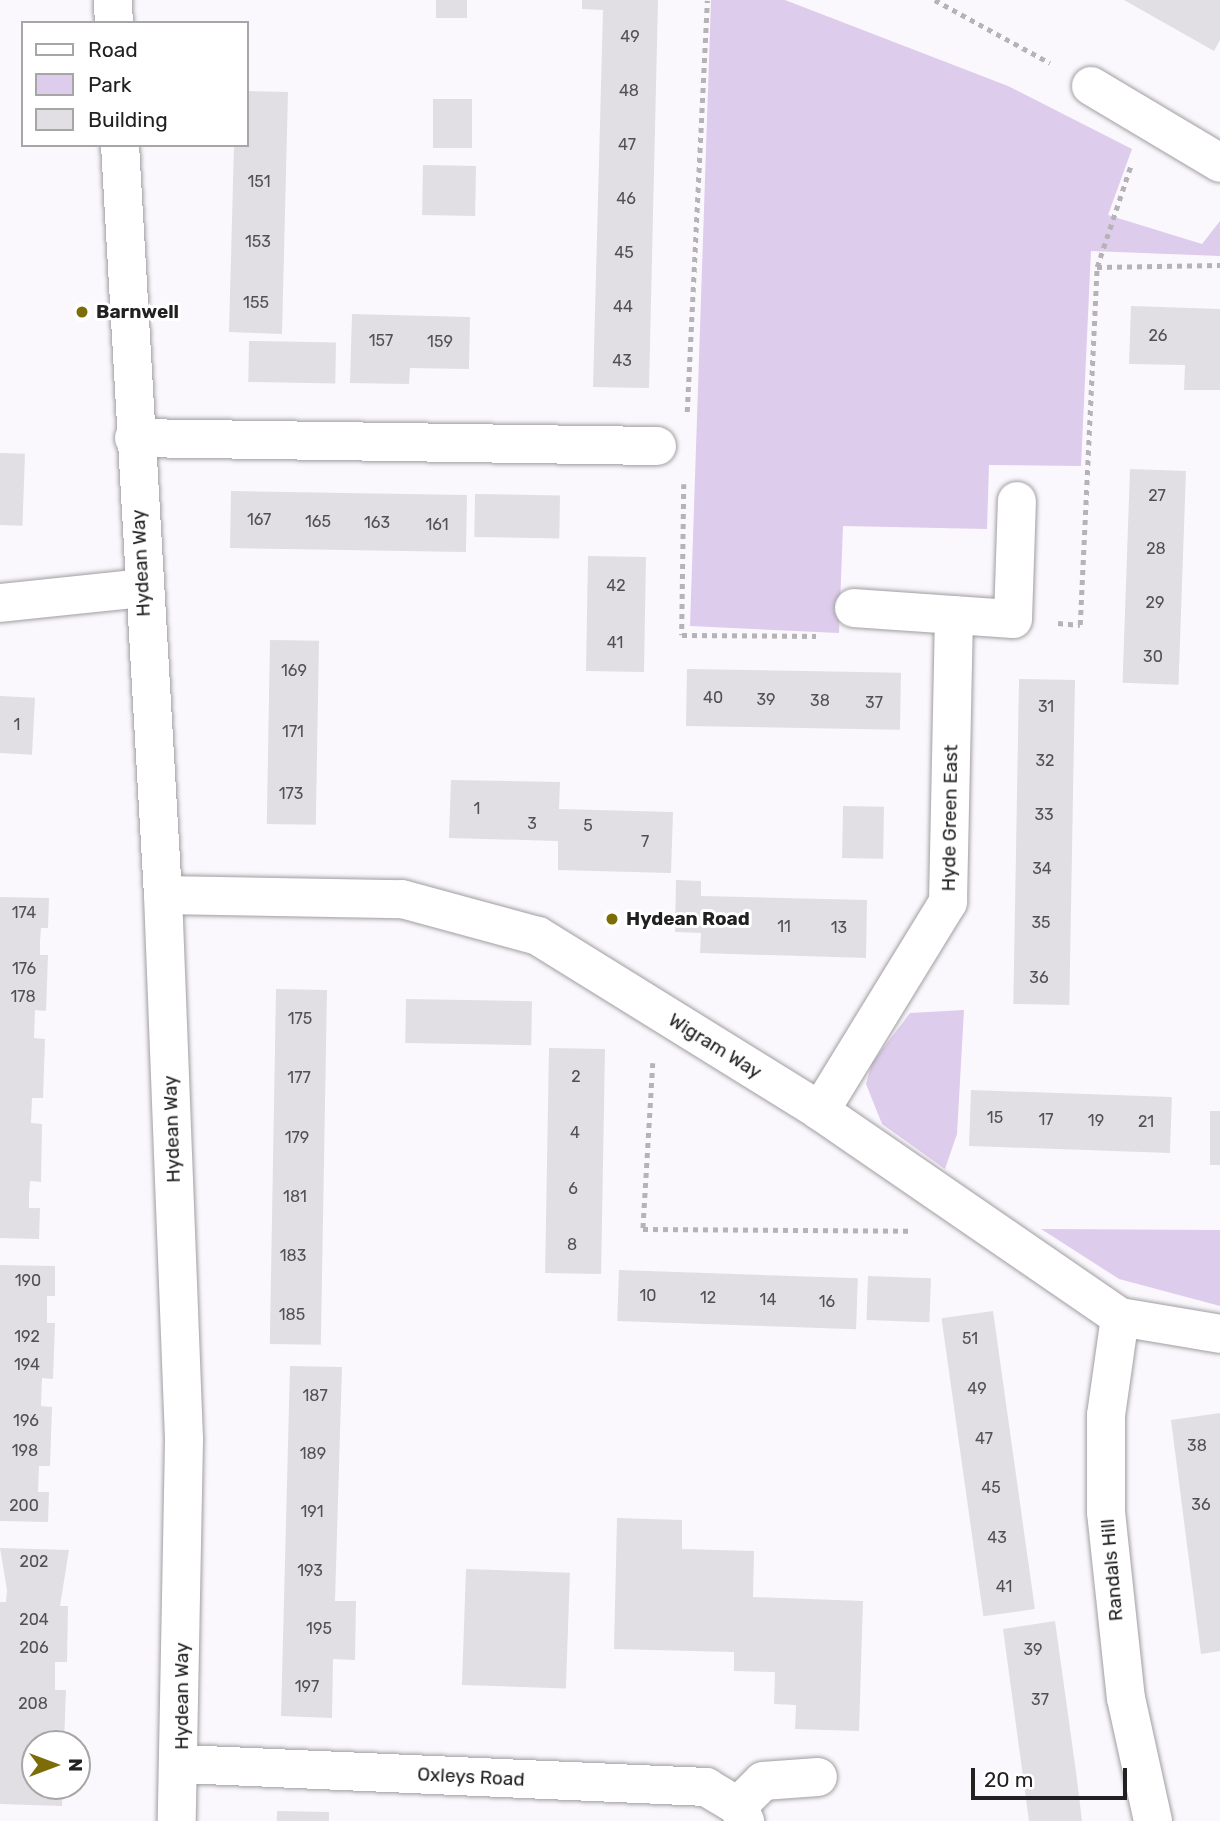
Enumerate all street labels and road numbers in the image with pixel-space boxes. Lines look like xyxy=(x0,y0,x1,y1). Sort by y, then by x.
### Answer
street label: Hydean Way xyxy=(127,509,155,617)
street label: Hyde Green East xyxy=(937,744,963,892)
street label: Wigram Way xyxy=(664,1008,766,1084)
street label: Hydean Way xyxy=(159,1075,185,1183)
street label: Randals Hill xyxy=(1096,1518,1128,1622)
street label: Hydean Way xyxy=(171,1642,193,1750)
street label: Oxleys Road xyxy=(417,1763,525,1791)

